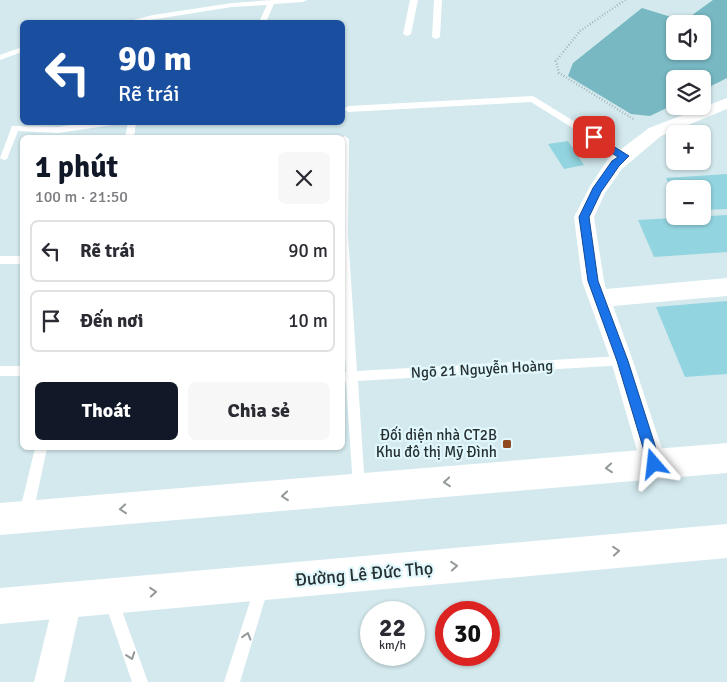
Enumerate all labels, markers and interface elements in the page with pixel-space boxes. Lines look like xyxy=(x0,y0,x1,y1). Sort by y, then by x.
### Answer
map controls xyxy=(666,15,711,225)
button: sound xyxy=(666,15,711,60)
text: 90 m xyxy=(118,37,192,80)
icon: left xyxy=(35,40,100,105)
button: layers xyxy=(666,70,711,115)
text: Rẽ trái xyxy=(118,80,180,107)
pin xyxy=(573,116,615,158)
icon: arrive xyxy=(580,123,608,151)
button: + xyxy=(666,125,711,170)
text: 1 phút xyxy=(35,149,118,186)
button: close xyxy=(278,152,330,204)
button: − xyxy=(666,180,711,225)
text: 100 m · 21:50 xyxy=(35,187,128,207)
icon: left xyxy=(37,237,65,265)
text: Rẽ trái xyxy=(80,239,135,263)
text: 90 m xyxy=(288,239,328,263)
icon: arrive xyxy=(37,307,65,335)
text: Đến nơi xyxy=(80,309,143,333)
text: 10 m xyxy=(288,309,328,333)
street label: Ngõ 21 Nguyễn Hoàng xyxy=(410,355,554,382)
button: Thoát xyxy=(35,382,178,440)
button: Chia sẻ xyxy=(188,382,330,440)
place label: Đối diện nhà CT2B Khu đô thị Mỹ Đình xyxy=(376,426,497,461)
position arrow xyxy=(627,437,679,489)
marker: Đối diện nhà CT2B Khu đô thị Mỹ Đình xyxy=(501,438,513,450)
one-way arrow xyxy=(604,462,612,473)
one-way arrow xyxy=(442,476,450,487)
one-way arrow xyxy=(281,490,289,501)
one-way arrow xyxy=(119,503,127,514)
one-way arrow xyxy=(613,546,621,557)
street label: Đường Lê Đức Thọ xyxy=(294,557,434,591)
one-way arrow xyxy=(451,560,459,571)
one-way arrow xyxy=(149,587,157,598)
speed limit sign: 30 xyxy=(435,601,500,666)
text: 22 xyxy=(379,612,406,643)
one-way arrow xyxy=(242,632,252,640)
text: km/h xyxy=(379,638,406,653)
one-way arrow xyxy=(125,651,135,659)

